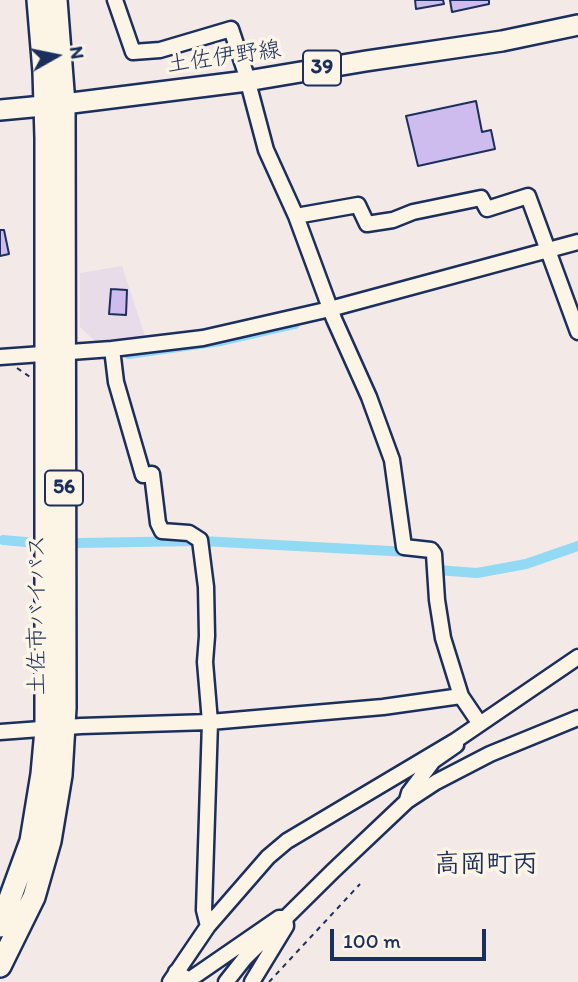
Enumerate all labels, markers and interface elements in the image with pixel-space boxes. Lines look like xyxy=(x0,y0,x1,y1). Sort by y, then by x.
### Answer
north arrow xyxy=(21,21,91,91)
street label: 土佐伊野線 xyxy=(165,36,283,80)
text: N xyxy=(65,44,90,61)
road number: 39 xyxy=(303,50,341,86)
road number: 56 xyxy=(45,470,83,505)
street label: 土佐市バイパス xyxy=(24,535,52,695)
district label: 高岡町丙 xyxy=(434,849,538,881)
scale bar xyxy=(333,916,489,960)
text: 100 m xyxy=(343,928,401,953)

